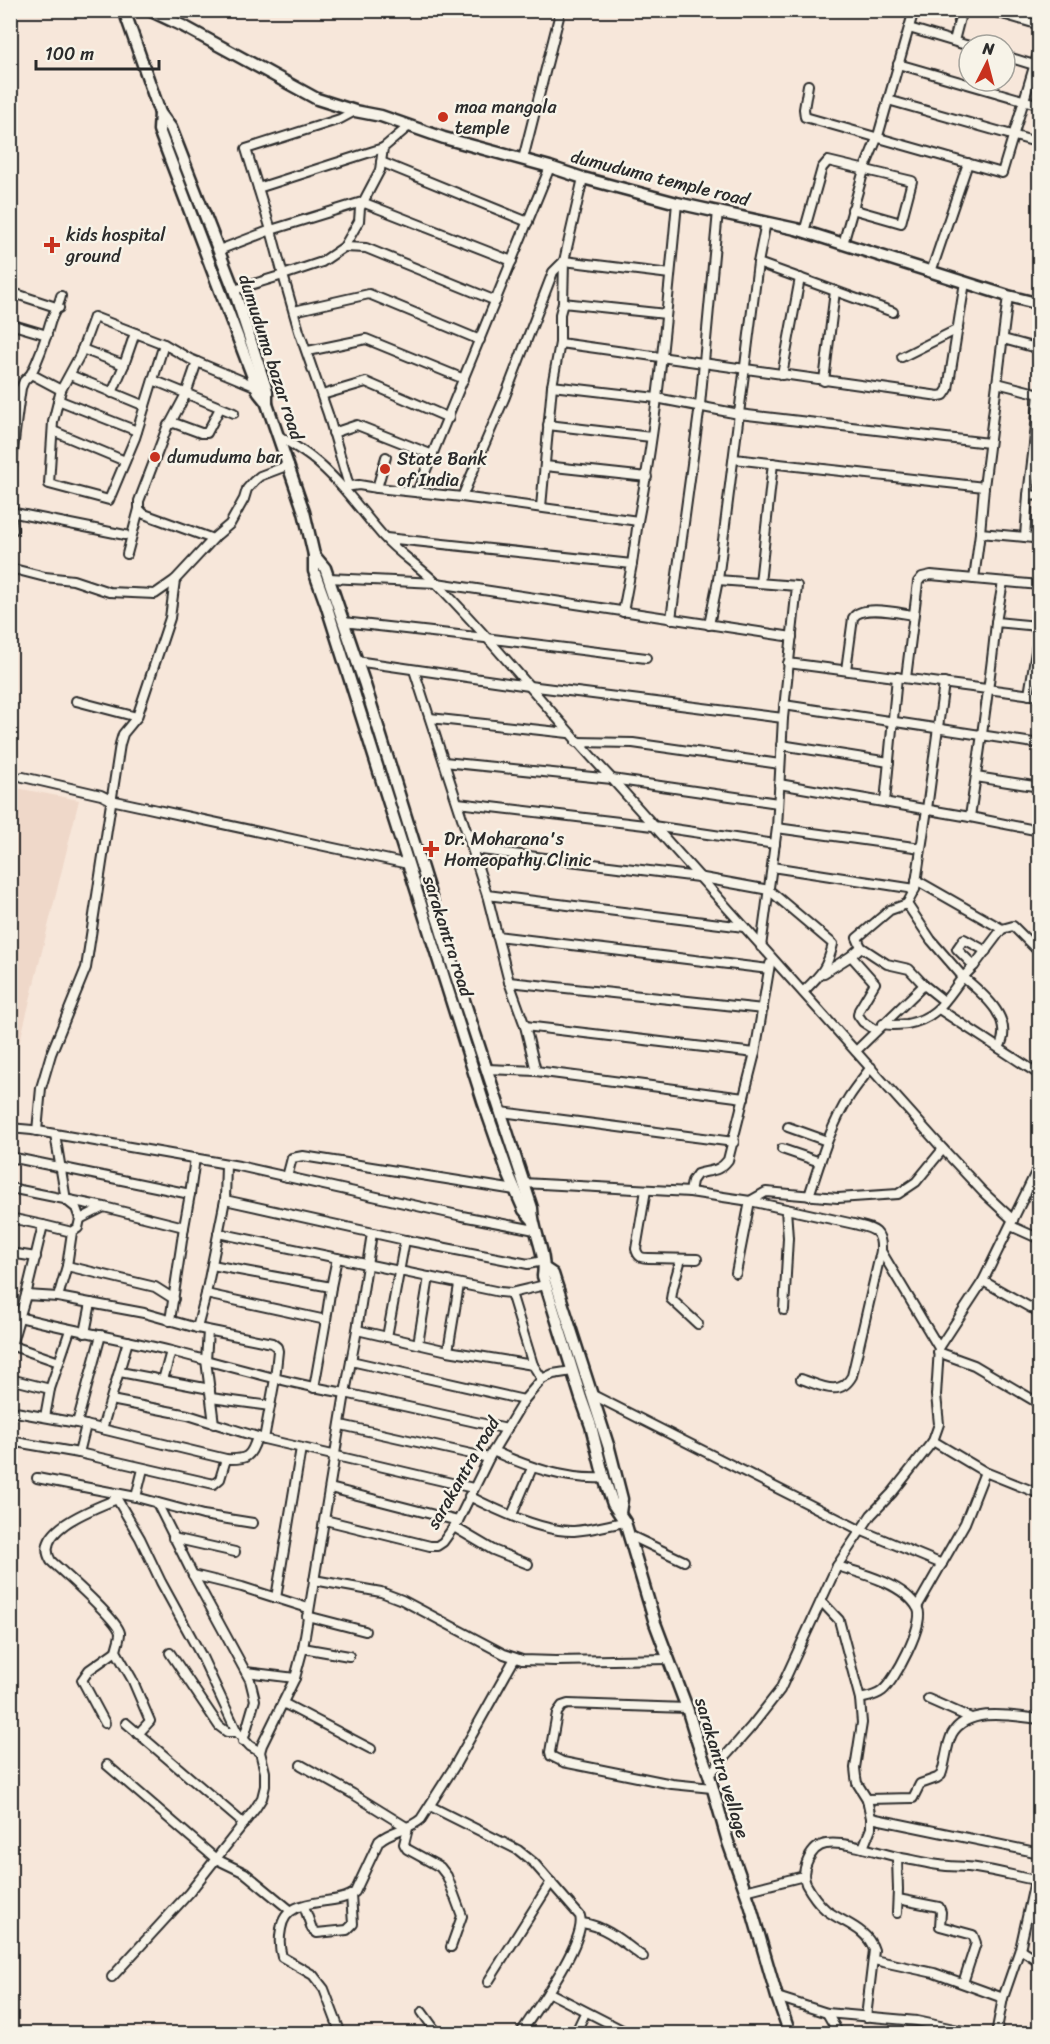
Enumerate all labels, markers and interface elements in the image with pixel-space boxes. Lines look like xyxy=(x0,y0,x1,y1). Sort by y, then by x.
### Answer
scale bar xyxy=(36,33,159,71)
north arrow xyxy=(957,33,1017,93)
text: N xyxy=(980,33,996,64)
text: 100 m xyxy=(45,38,94,70)
place label: maa mangala temple xyxy=(455,91,557,144)
marker: maa mangala temple xyxy=(436,110,450,124)
street label: dumuduma temple road xyxy=(567,140,754,216)
place label: kids hospital ground xyxy=(64,219,166,272)
marker: kids hospital ground xyxy=(43,236,61,254)
street label: dumuduma bazar road xyxy=(229,270,313,445)
place label: dumuduma bar xyxy=(167,441,284,473)
place label: State Bank of India xyxy=(397,443,487,496)
marker: dumuduma bar xyxy=(148,450,162,464)
marker: State Bank of India xyxy=(378,462,392,476)
place label: Dr. Moharana's Homeopathy Clinic xyxy=(444,823,592,876)
marker: Dr. Moharana's Homeopathy Clinic xyxy=(422,840,440,858)
street label: sarakantra road xyxy=(413,870,483,1002)
street label: sarakantra road xyxy=(417,1409,509,1536)
street label: sarakantra vellage xyxy=(685,1692,759,1843)

